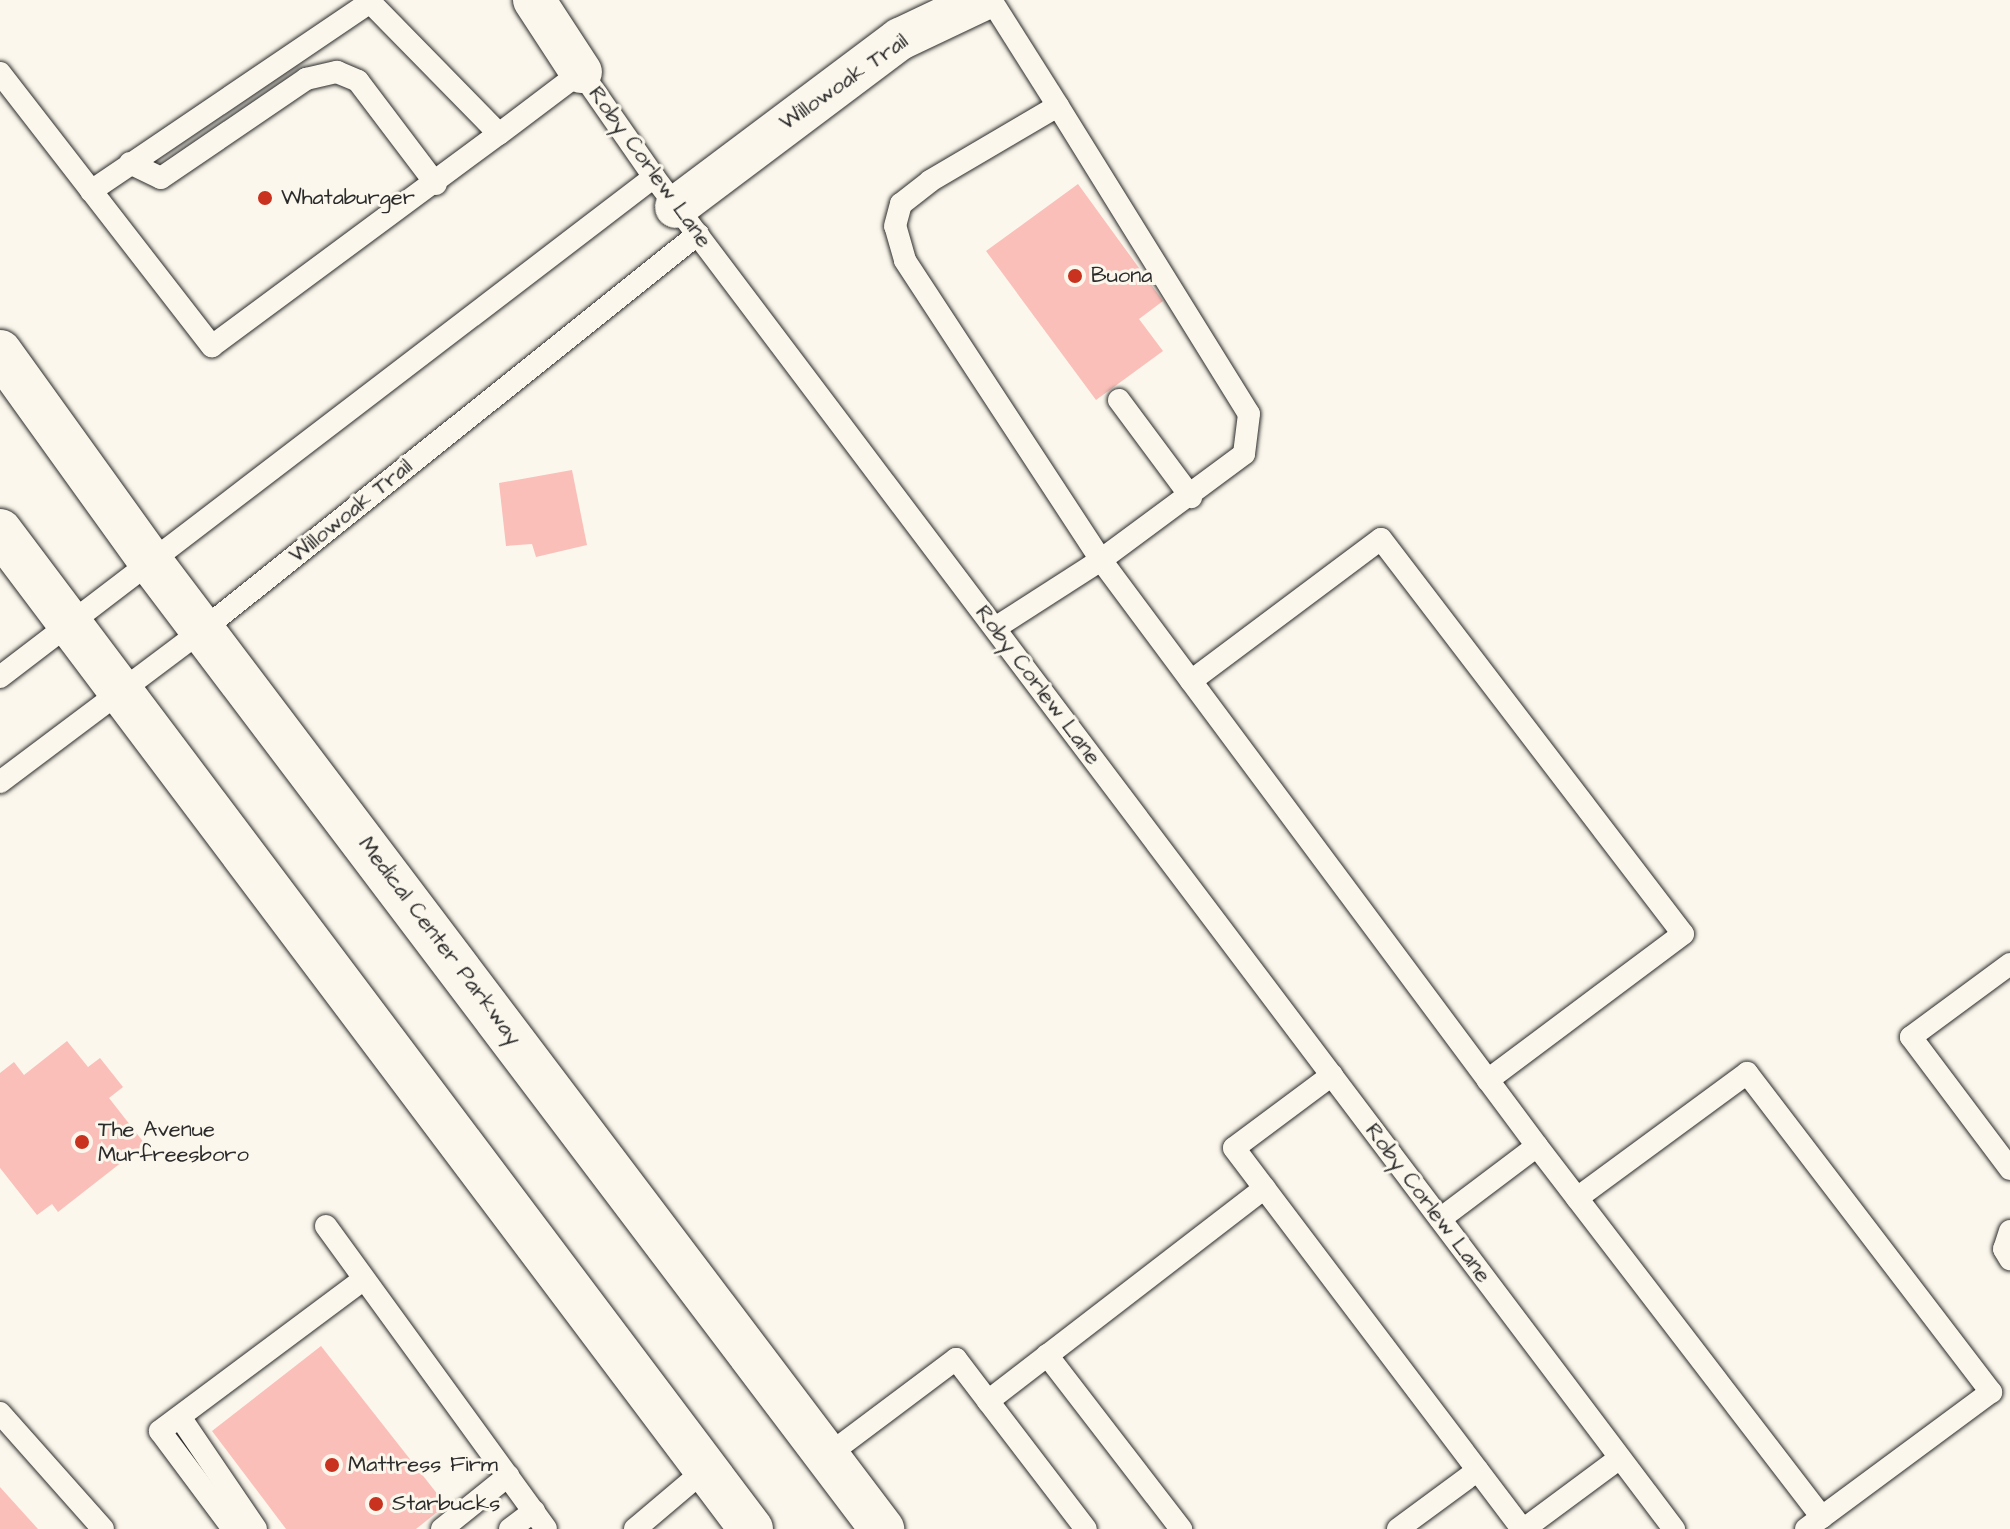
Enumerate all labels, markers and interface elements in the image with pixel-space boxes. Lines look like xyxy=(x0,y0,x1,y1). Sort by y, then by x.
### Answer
street label: Willowoak Trail xyxy=(775,28,913,136)
street label: Roby Corlew Lane xyxy=(583,81,717,253)
place label: Whataburger xyxy=(281,185,415,211)
marker: Whataburger xyxy=(256,189,274,207)
place label: Buona xyxy=(1091,263,1152,289)
marker: Buona xyxy=(1066,267,1084,285)
street label: Willowoak Trail xyxy=(284,453,418,569)
street label: Roby Corlew Lane xyxy=(969,600,1107,770)
street label: Medical Center Parkway xyxy=(353,832,527,1050)
place label: The Avenue Murfreesboro xyxy=(98,1116,249,1168)
street label: Roby Corlew Lane xyxy=(1359,1118,1497,1288)
marker: The Avenue Murfreesboro xyxy=(73,1133,91,1151)
place label: Mattress Firm xyxy=(348,1452,498,1478)
marker: Mattress Firm xyxy=(323,1456,341,1474)
place label: Starbucks xyxy=(392,1491,500,1517)
marker: Starbucks xyxy=(367,1495,385,1513)

